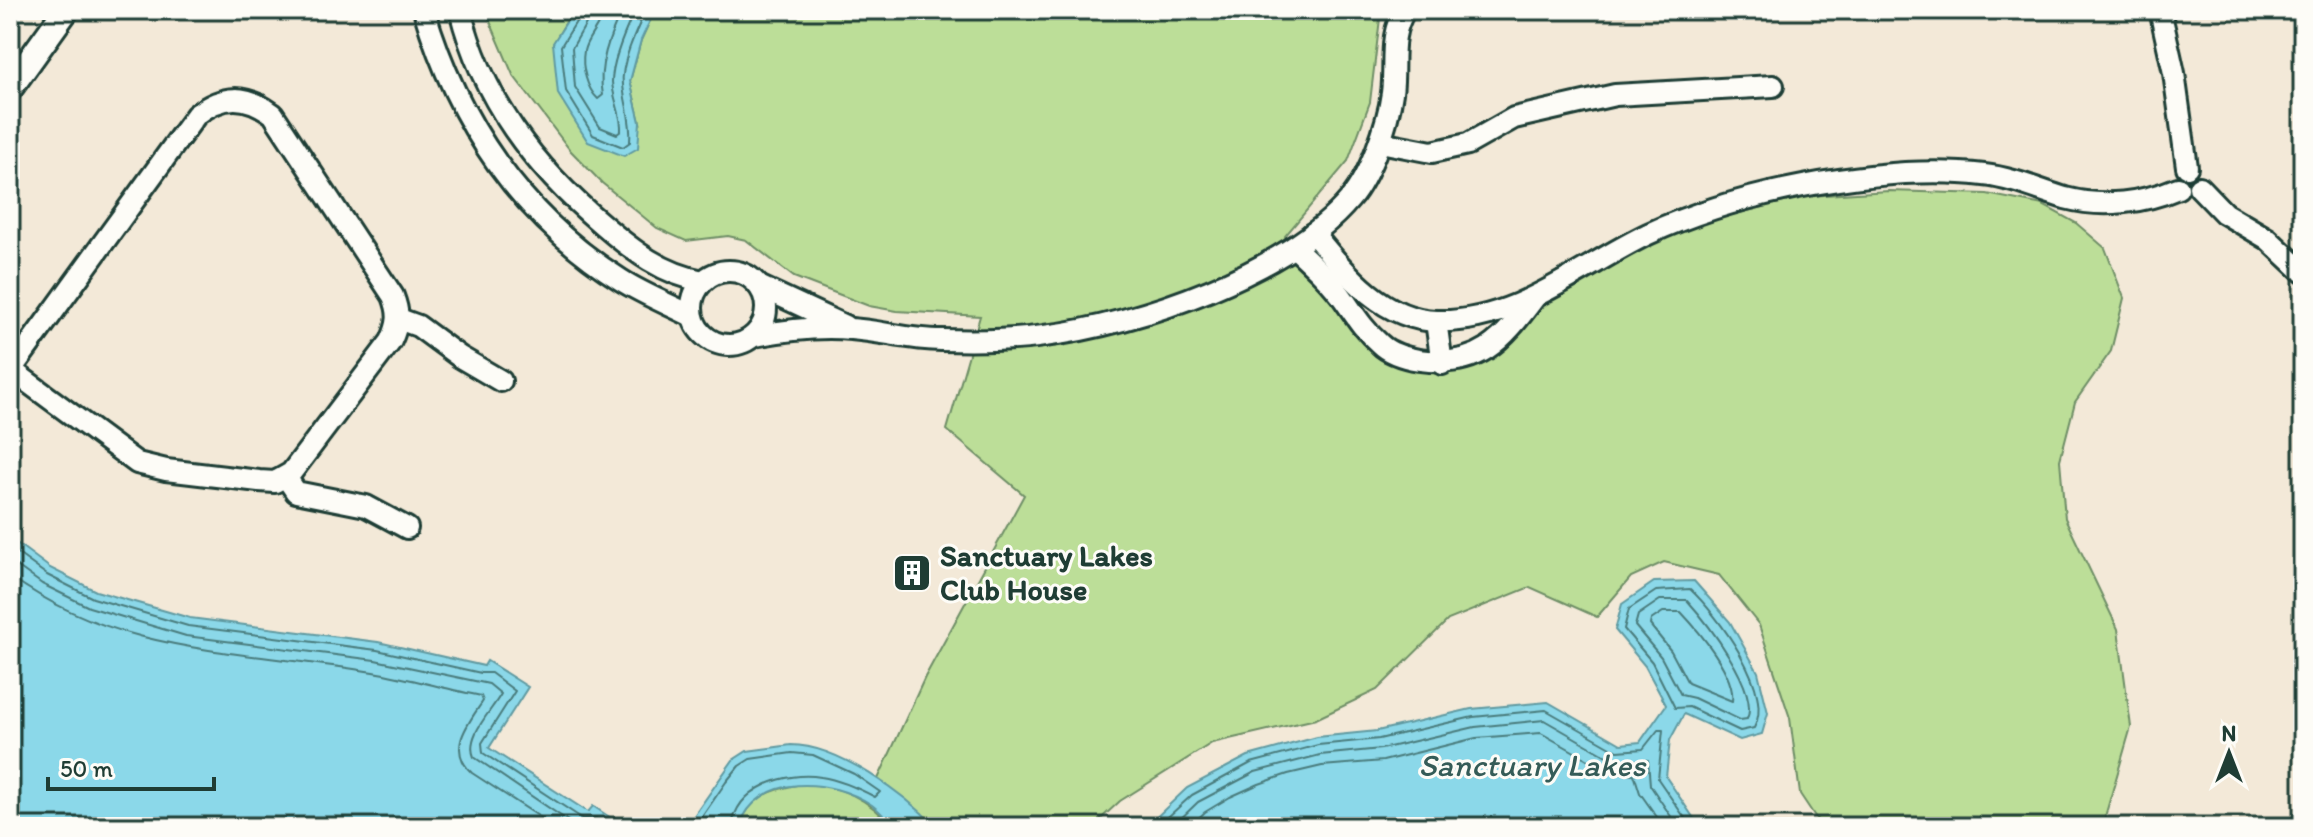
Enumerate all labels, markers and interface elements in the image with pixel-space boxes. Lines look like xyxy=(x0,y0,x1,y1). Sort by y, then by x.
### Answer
place label: Sanctuary Lakes Club House xyxy=(940,537,1153,608)
building icon: Sanctuary Lakes Club House xyxy=(891,552,933,594)
north arrow xyxy=(2189,713,2269,793)
text: N xyxy=(2222,720,2236,747)
scale bar xyxy=(48,741,214,791)
water label: Sanctuary Lakes xyxy=(1418,746,1647,784)
text: 50 m xyxy=(60,754,113,783)

